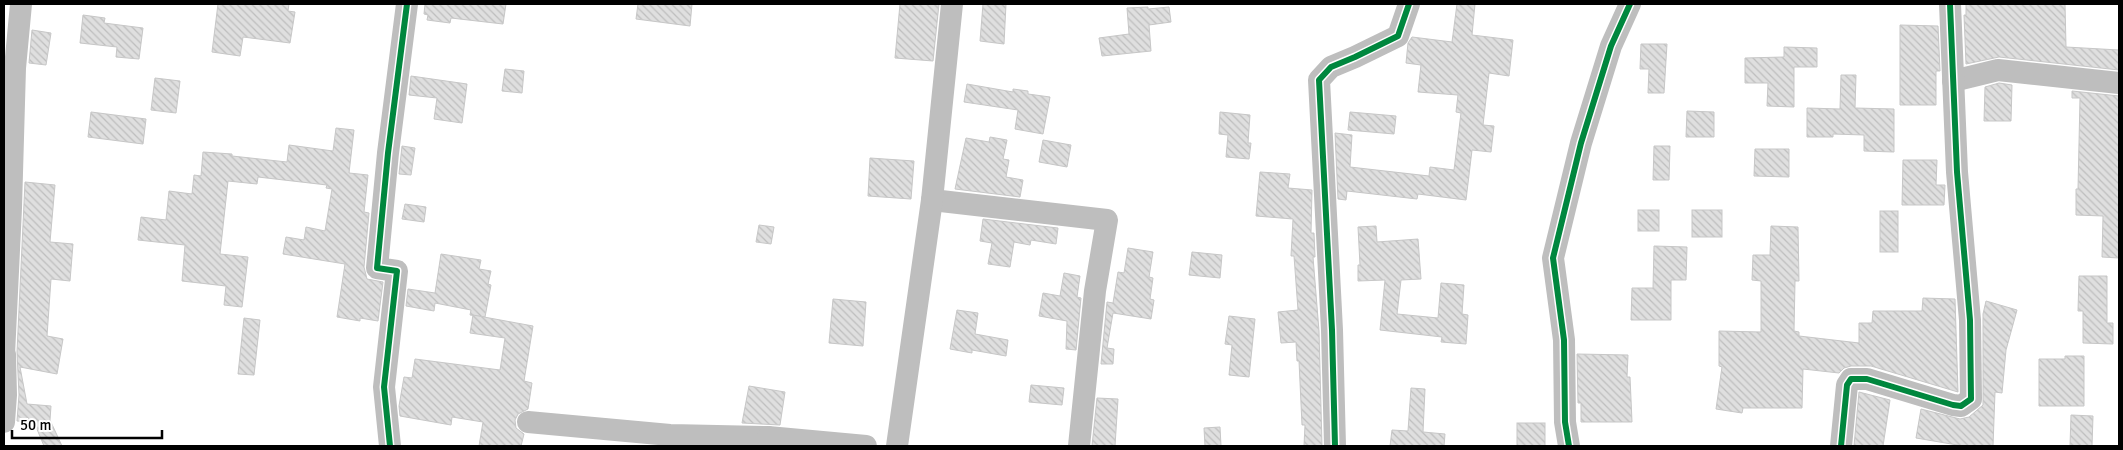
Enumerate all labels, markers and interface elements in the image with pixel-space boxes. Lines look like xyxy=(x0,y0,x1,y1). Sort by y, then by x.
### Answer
scale bar xyxy=(12,408,162,440)
text: 50 m xyxy=(20,416,51,434)

